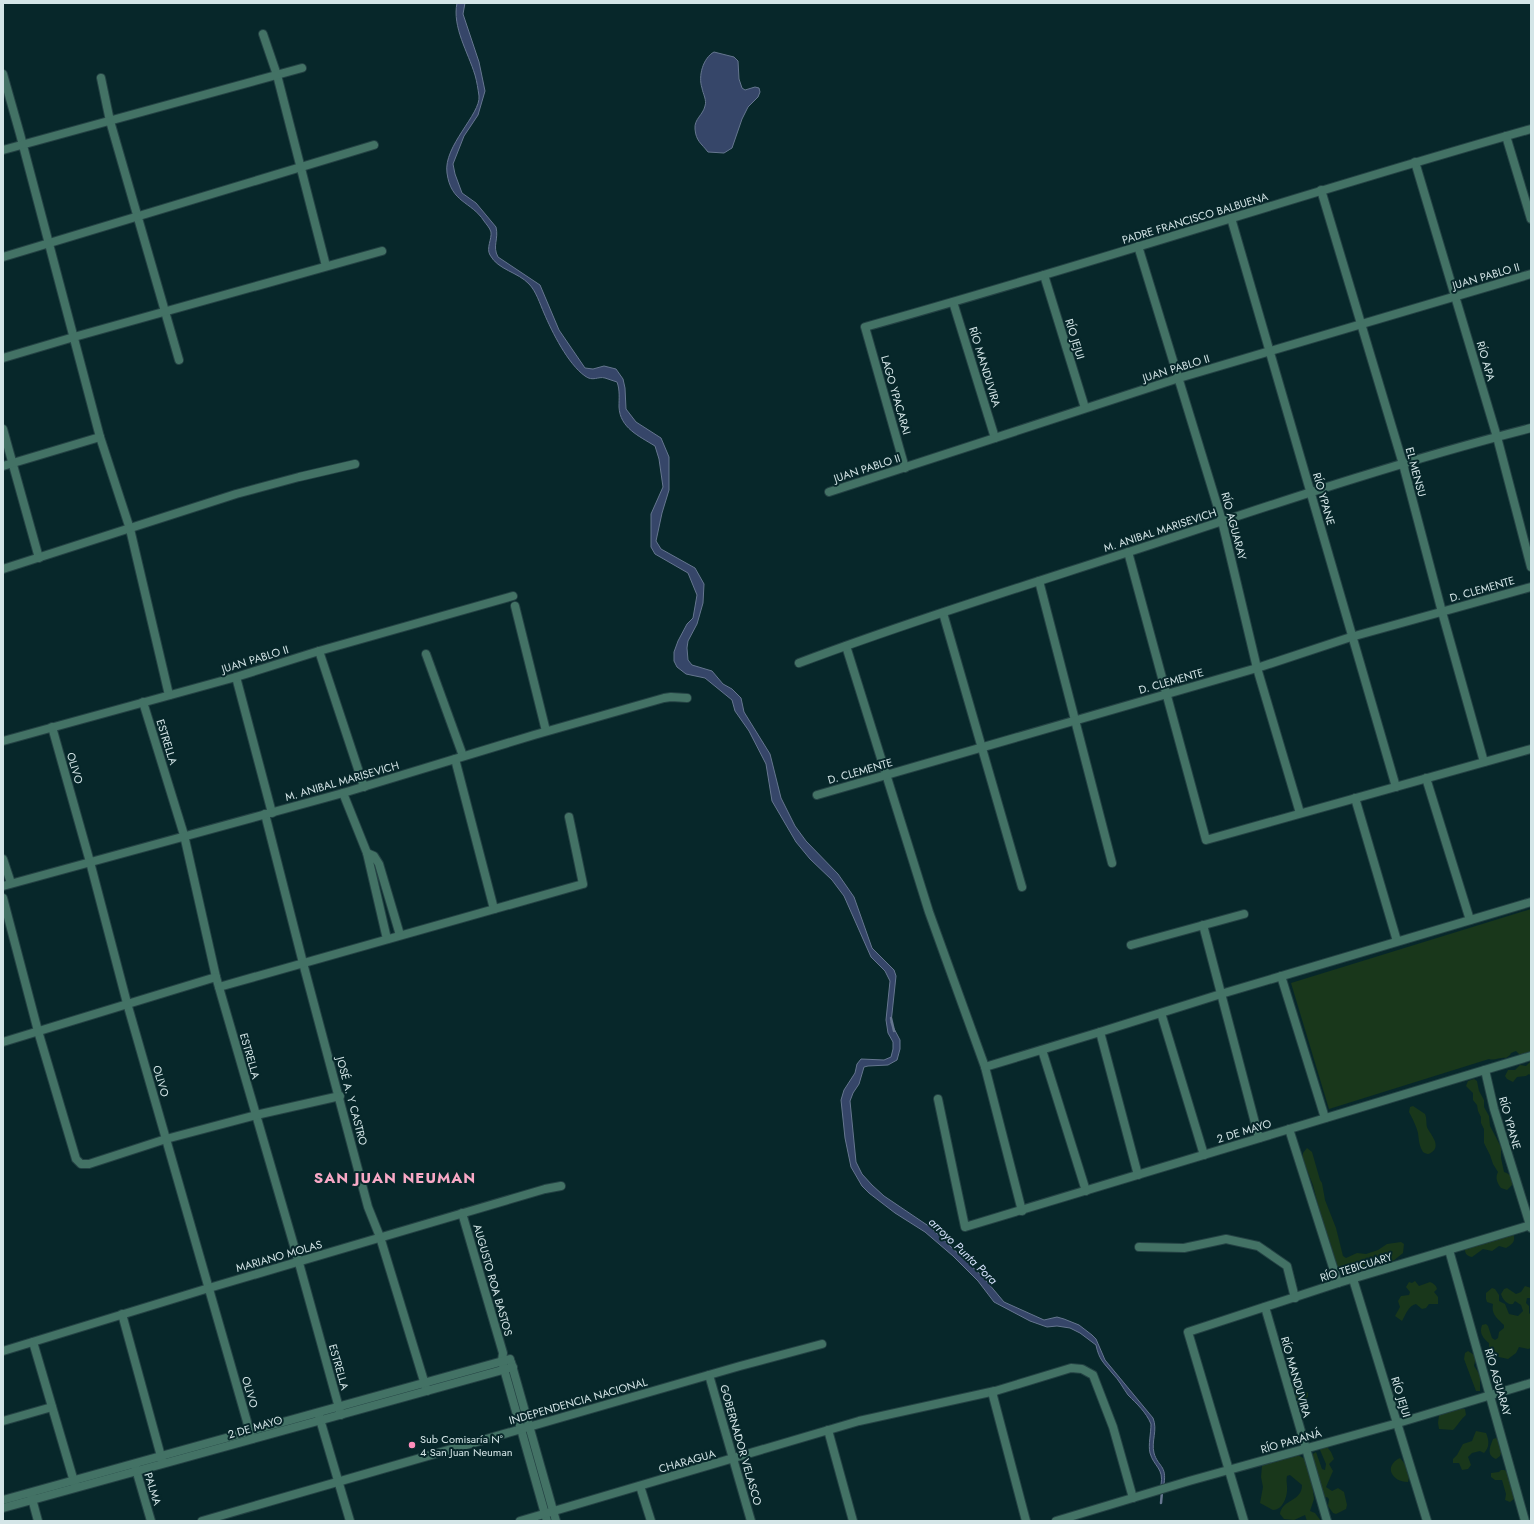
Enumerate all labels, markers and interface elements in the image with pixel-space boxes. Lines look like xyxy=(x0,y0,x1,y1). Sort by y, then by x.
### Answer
street label: PADRE FRANCISCO BALBUENA xyxy=(1120,188,1271,248)
street label: JUAN PABLO II xyxy=(1449,259,1522,294)
street label: RÍO JEJUI xyxy=(1061,317,1089,361)
street label: RÍO MANDUVIRA xyxy=(965,325,1005,410)
street label: RÍO APA xyxy=(1473,339,1499,383)
street label: JUAN PABLO II xyxy=(1139,350,1211,386)
street label: LAGO YPACARAI xyxy=(877,353,915,437)
street label: EL MENSU xyxy=(1402,445,1430,499)
street label: JUAN PABLO II xyxy=(830,450,902,487)
street label: RÍO YPANE xyxy=(1309,471,1339,527)
street label: RÍO AGUARAY xyxy=(1217,490,1251,562)
street label: M. ANIBAL MARISEVICH xyxy=(1101,504,1219,556)
street label: D. CLEMENTE xyxy=(1448,572,1516,606)
street label: JUAN PABLO II xyxy=(218,641,290,677)
street label: D. CLEMENTE xyxy=(1137,664,1205,698)
street label: ESTRELLA xyxy=(152,717,182,767)
street label: OLIVO xyxy=(63,750,87,786)
street label: D. CLEMENTE xyxy=(826,754,894,788)
street label: M. ANIBAL MARISEVICH xyxy=(283,757,401,805)
street label: ESTRELLA xyxy=(236,1031,264,1081)
street label: JOSÉ A. Y CASTRO xyxy=(332,1053,372,1147)
street label: OLIVO xyxy=(149,1063,173,1099)
street label: RÍO YPANE xyxy=(1495,1095,1525,1151)
street label: 2 DE MAYO xyxy=(1215,1115,1273,1147)
district label: SAN JUAN NEUMAN xyxy=(314,1167,476,1189)
water label: arroyo Punta Pora xyxy=(924,1213,1002,1289)
street label: AUGUSTO ROA BASTOS xyxy=(469,1222,517,1338)
street label: MARIANO MOLAS xyxy=(234,1236,324,1276)
street label: RÍO TEBICUARY xyxy=(1318,1248,1395,1286)
street label: RÍO MANDUVIRA xyxy=(1277,1335,1315,1420)
street label: ESTRELLA xyxy=(325,1342,353,1392)
street label: RÍO AGUARAY xyxy=(1481,1346,1515,1418)
street label: OLIVO xyxy=(238,1374,262,1410)
street label: INDEPENDENCIA NACIONAL xyxy=(507,1374,649,1428)
street label: RÍO JEJUI xyxy=(1387,1375,1415,1419)
street label: GOBERNADOR VELASCO xyxy=(716,1383,766,1508)
street label: 2 DE MAYO xyxy=(226,1411,284,1442)
street label: RÍO PARANÁ xyxy=(1259,1424,1324,1457)
place label: Sub Comisaría N° 4 San Juan Neuman xyxy=(420,1431,513,1460)
marker: Sub Comisaría N° 4 San Juan Neuman xyxy=(407,1440,417,1450)
street label: CHARAGUA xyxy=(657,1445,718,1477)
street label: PALMA xyxy=(140,1471,166,1508)

